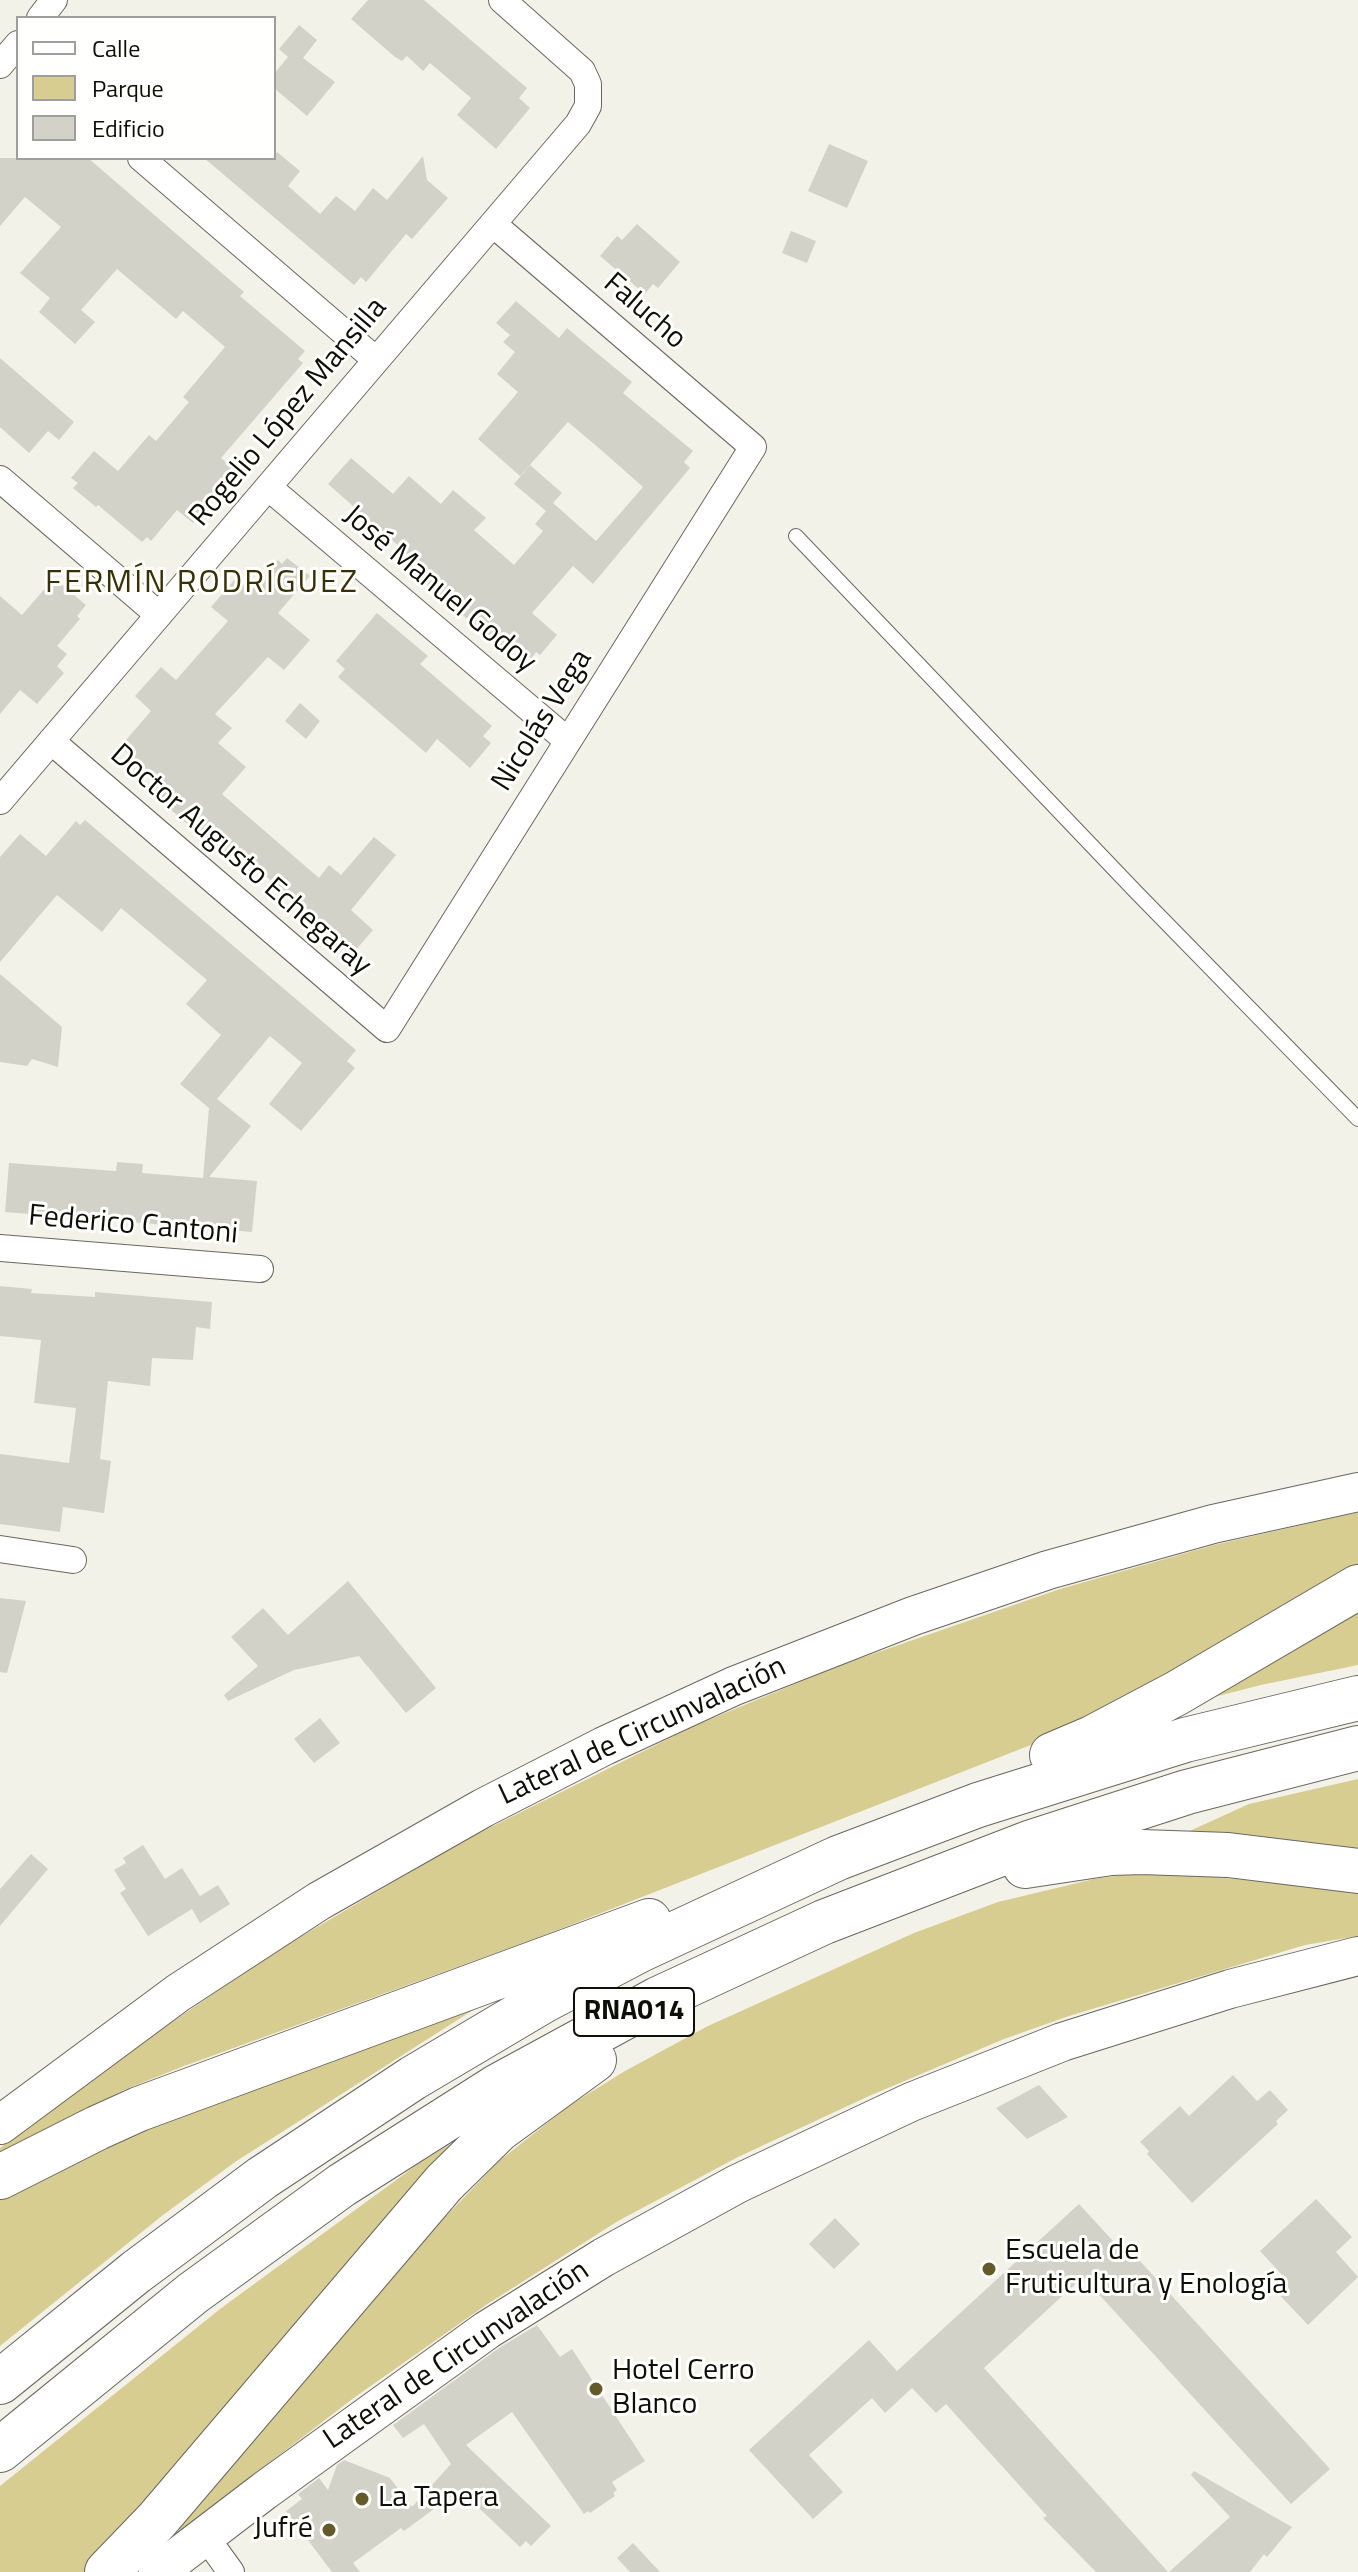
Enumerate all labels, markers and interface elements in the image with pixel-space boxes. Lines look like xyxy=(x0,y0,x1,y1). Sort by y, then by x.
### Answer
legend xyxy=(16,16,276,160)
text: Calle xyxy=(92,30,140,66)
text: Parque xyxy=(92,70,164,106)
text: Edificio xyxy=(92,110,165,146)
street label: Falucho xyxy=(595,266,693,358)
street label: Rogelio López Mansilla xyxy=(183,291,395,535)
street label: José Manuel Godoy xyxy=(335,499,543,681)
district label: FERMÍN RODRÍGUEZ xyxy=(45,565,359,603)
street label: Nicolás Vega xyxy=(485,644,601,798)
street label: Doctor Augusto Echegaray xyxy=(102,738,378,984)
street label: Federico Cantoni xyxy=(27,1199,239,1253)
street label: Lateral de Circunvalación xyxy=(494,1650,792,1814)
road number: RNA014 xyxy=(574,1988,694,2036)
place label: Escuela de Fruticultura y Enología xyxy=(1005,2234,1287,2304)
street label: Lateral de Circunvalación xyxy=(317,2254,597,2458)
marker: Escuela de Fruticultura y Enología xyxy=(980,2260,998,2278)
place label: Hotel Cerro Blanco xyxy=(612,2354,754,2424)
marker: Hotel Cerro Blanco xyxy=(587,2380,605,2398)
place label: La Tapera xyxy=(378,2481,499,2517)
marker: La Tapera xyxy=(353,2490,371,2508)
place label: Jufré xyxy=(253,2512,313,2548)
marker: Jufré xyxy=(320,2521,338,2539)

